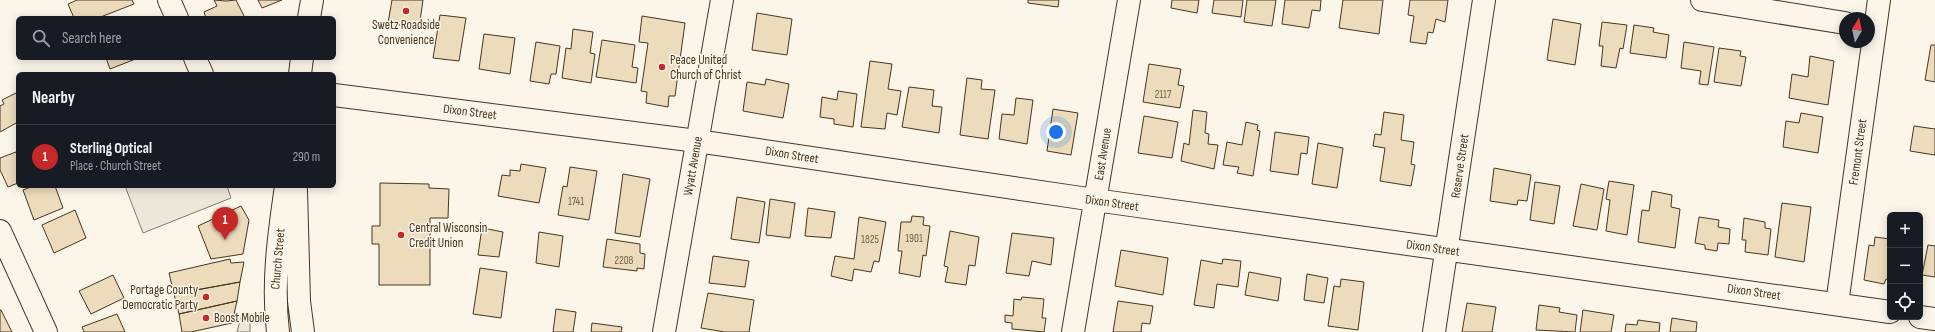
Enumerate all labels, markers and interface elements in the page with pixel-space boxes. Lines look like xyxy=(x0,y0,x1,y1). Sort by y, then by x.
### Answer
marker: Swetz Roadside Convenience xyxy=(401,6,411,16)
north arrow xyxy=(1839,12,1875,48)
search box xyxy=(16,16,336,60)
place label: Swetz Roadside Convenience xyxy=(372,17,440,48)
icon: search xyxy=(30,27,52,49)
text: Search here xyxy=(62,29,122,48)
place label: Peace United Church of Christ xyxy=(670,52,742,83)
marker: Peace United Church of Christ xyxy=(657,62,667,72)
text: Nearby xyxy=(32,88,75,108)
house number: 2117 xyxy=(1155,88,1172,101)
street label: Dixon Street xyxy=(442,101,498,123)
street label: Fremont Street xyxy=(1845,118,1871,186)
your location xyxy=(1046,122,1066,142)
street label: East Avenue xyxy=(1091,127,1115,181)
street label: Reserve Street xyxy=(1448,133,1472,199)
street label: Wyatt Avenue xyxy=(680,135,706,197)
text: Sterling Optical xyxy=(70,139,152,158)
street label: Dixon Street xyxy=(764,143,820,167)
text: 1 xyxy=(42,149,48,165)
text: 290 m xyxy=(293,149,320,165)
text: Place · Church Street xyxy=(70,158,161,174)
street label: Dixon Street xyxy=(1084,191,1140,215)
house number: 1741 xyxy=(568,195,584,208)
pin: 1 xyxy=(212,207,238,240)
map controls xyxy=(1887,212,1923,320)
button: + xyxy=(1887,212,1923,248)
place label: Central Wisconsin Credit Union xyxy=(409,220,487,251)
street label: Church Street xyxy=(267,228,289,290)
marker: Central Wisconsin Credit Union xyxy=(396,230,406,240)
house number: 1901 xyxy=(905,232,923,245)
house number: 1825 xyxy=(861,233,879,246)
street label: Dixon Street xyxy=(1405,236,1461,260)
button: − xyxy=(1887,248,1923,284)
house number: 2208 xyxy=(615,254,634,267)
street label: Dixon Street xyxy=(1726,280,1782,304)
place label: Portage County Democratic Party xyxy=(122,282,198,313)
button: locate xyxy=(1887,284,1923,320)
marker: Portage County Democratic Party xyxy=(201,292,211,302)
place label: Boost Mobile xyxy=(214,310,270,326)
marker: Boost Mobile xyxy=(201,313,211,323)

